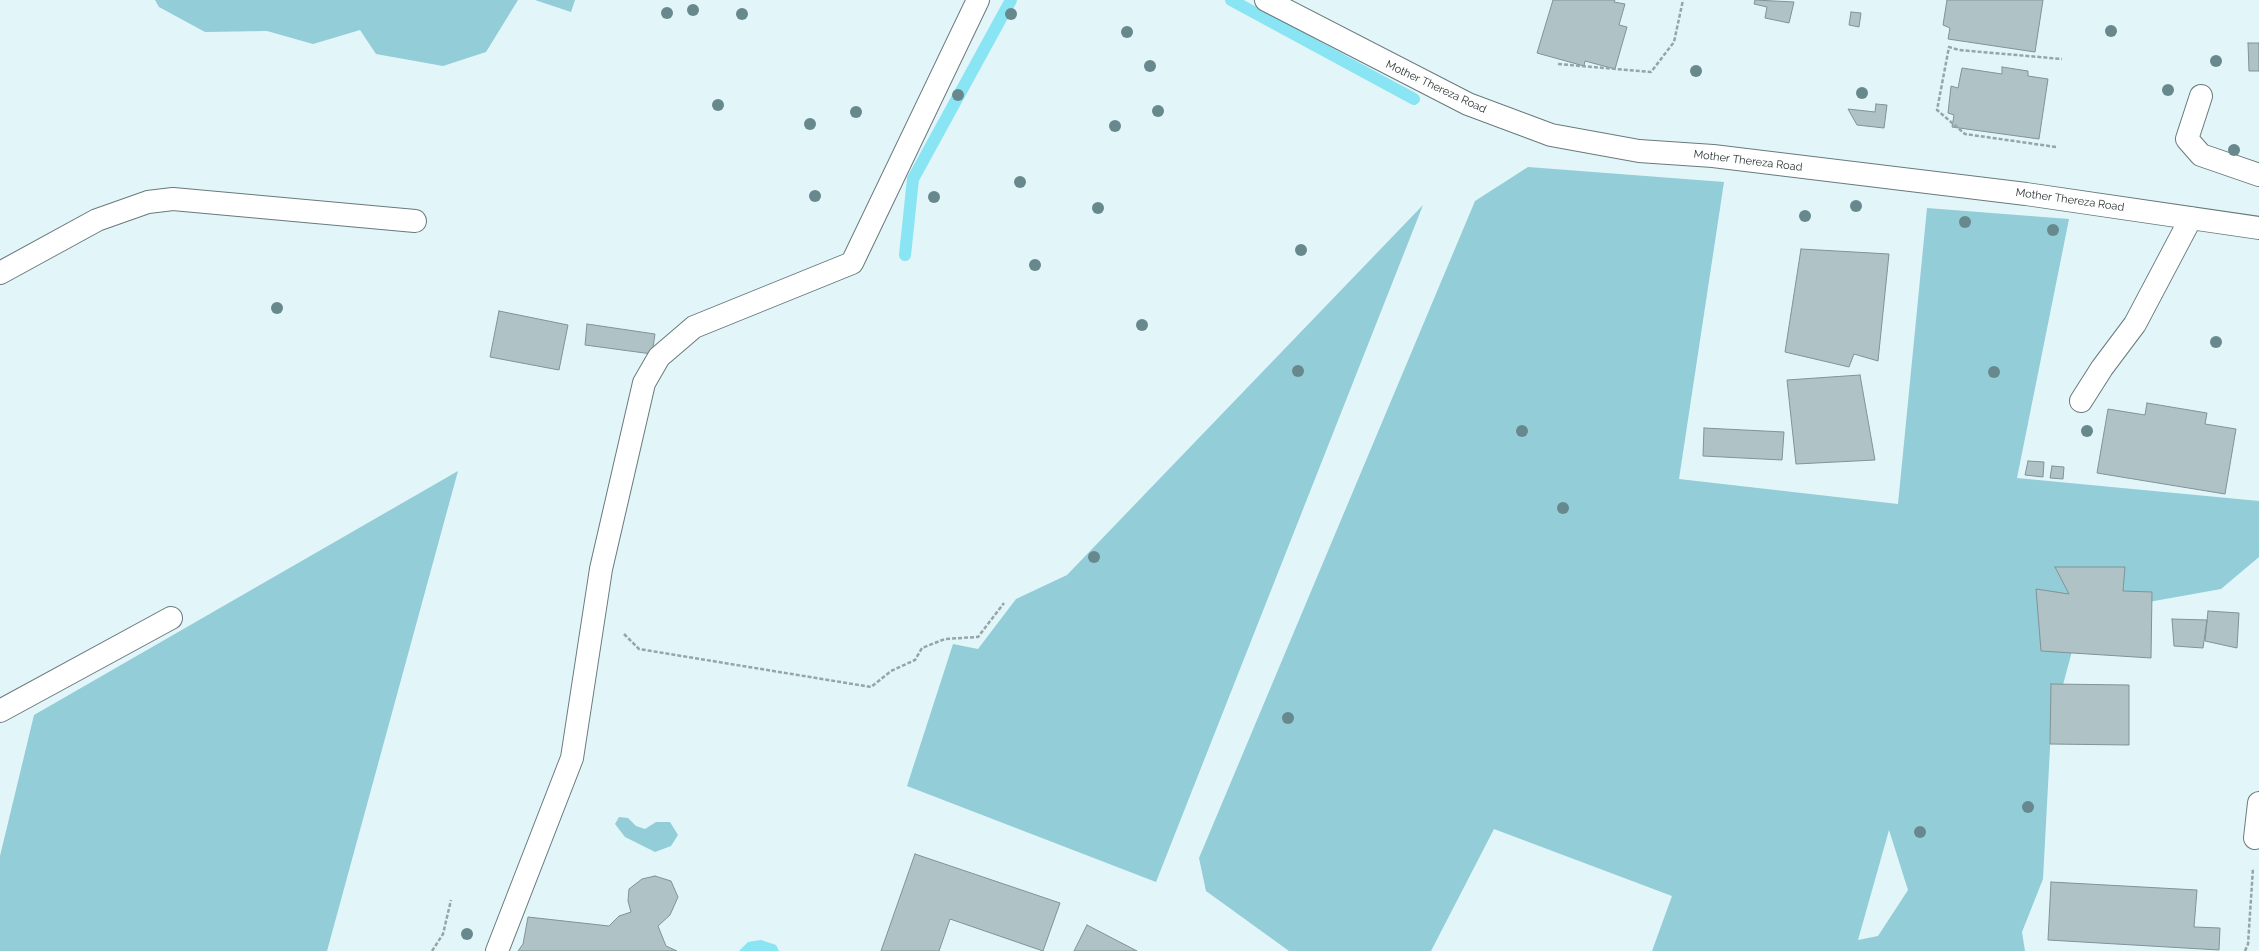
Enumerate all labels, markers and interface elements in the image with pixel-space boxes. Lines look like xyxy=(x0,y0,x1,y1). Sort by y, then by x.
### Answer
street label: Mother Thereza Road xyxy=(1384,58,1488,116)
street label: Mother Thereza Road xyxy=(1693,148,1803,174)
street label: Mother Thereza Road xyxy=(2015,186,2125,214)

